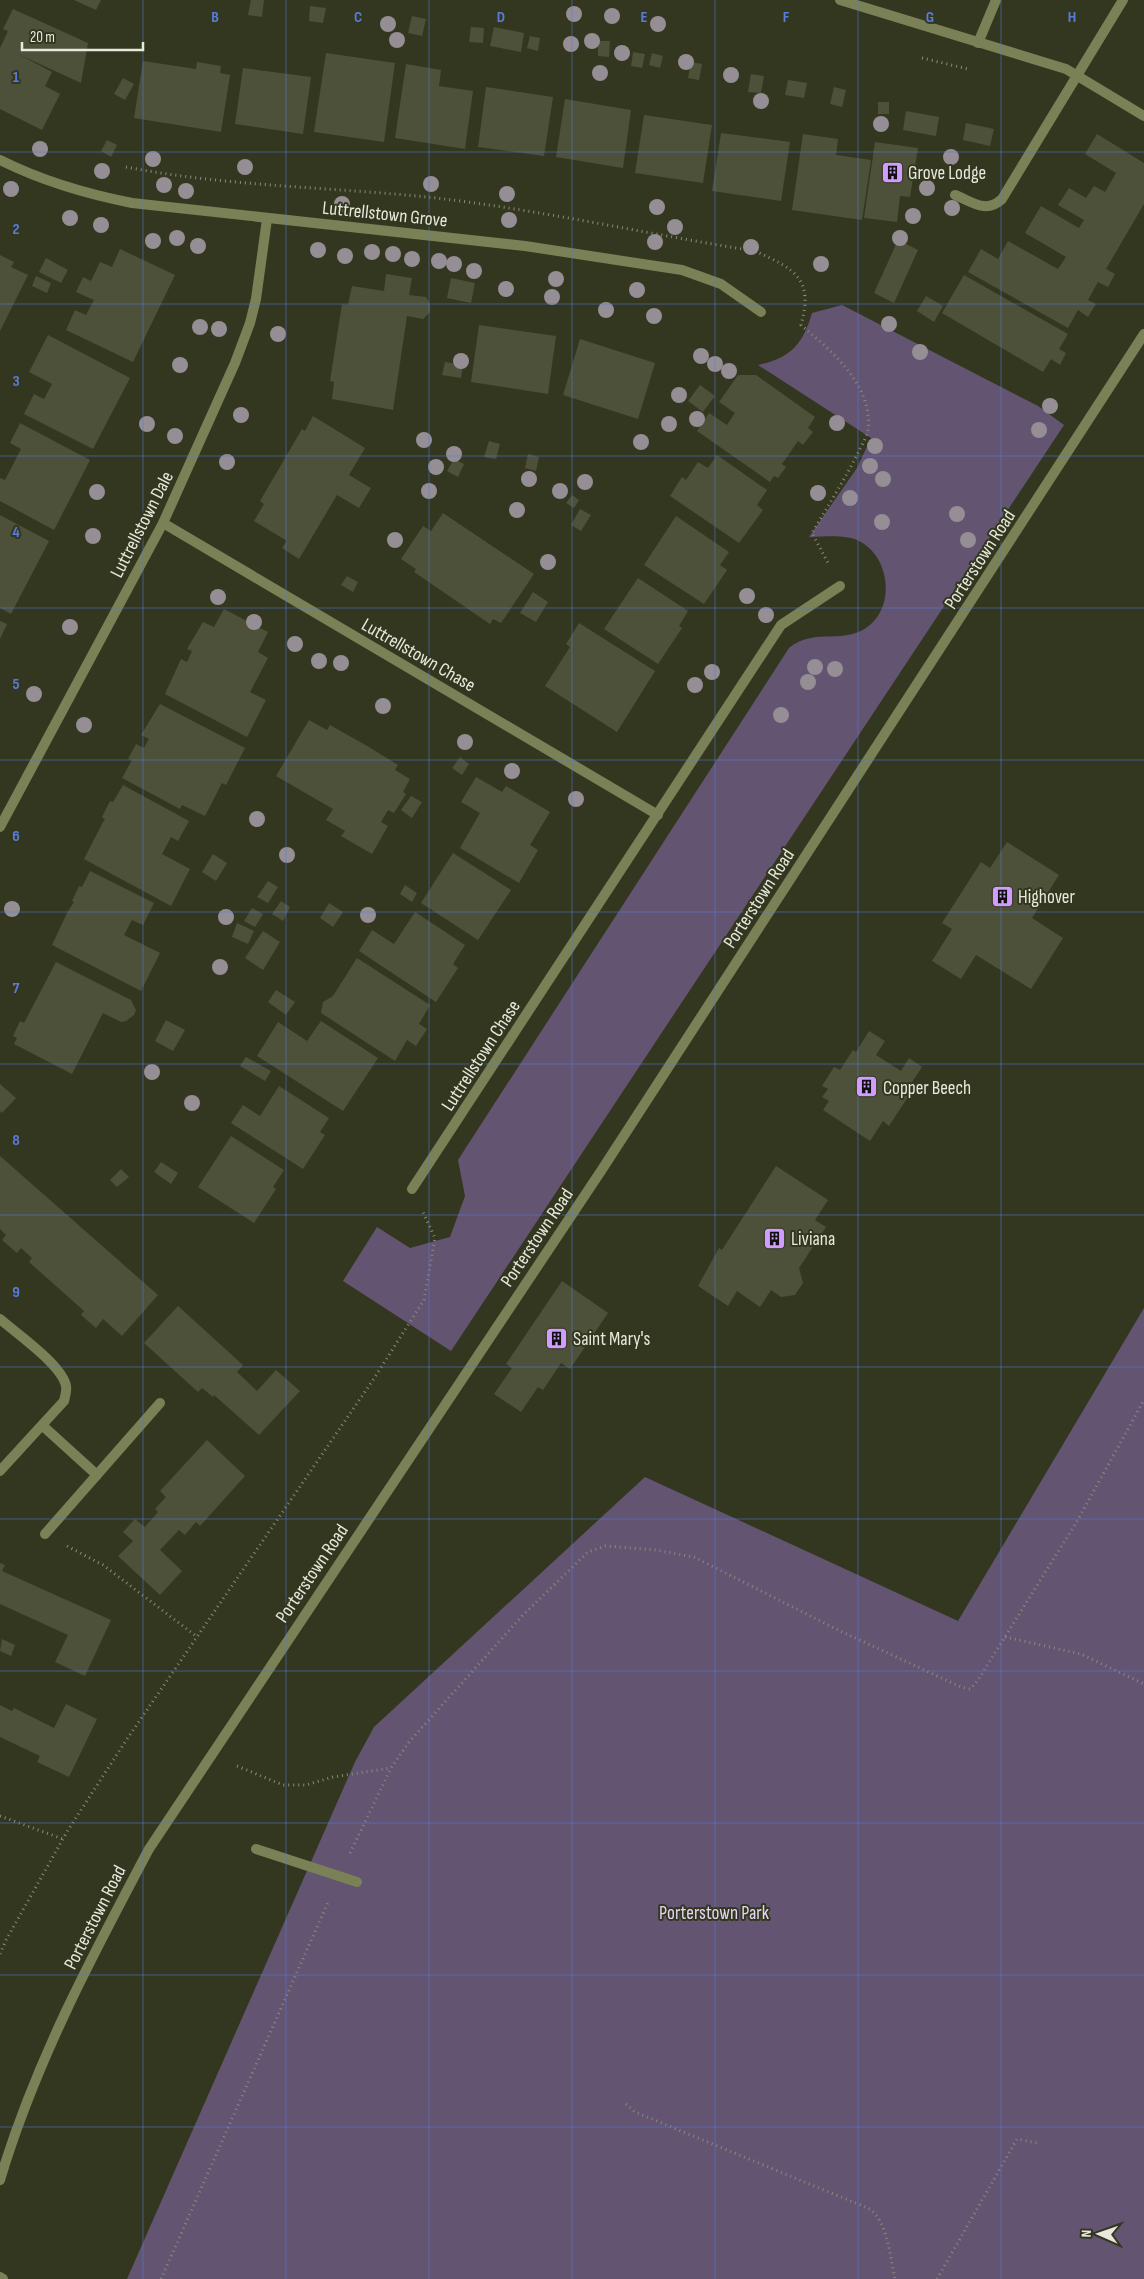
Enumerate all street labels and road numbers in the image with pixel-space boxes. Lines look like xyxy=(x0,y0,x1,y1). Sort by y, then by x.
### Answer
street label: Luttrellstown Grove xyxy=(321,196,449,233)
street label: Luttrellstown Dale xyxy=(106,468,179,582)
street label: Porterstown Road xyxy=(940,506,1021,614)
street label: Luttrellstown Chase xyxy=(357,613,479,697)
street label: Porterstown Road xyxy=(719,845,800,953)
street label: Luttrellstown Chase xyxy=(437,996,526,1116)
street label: Porterstown Road xyxy=(496,1184,579,1291)
street label: Porterstown Road xyxy=(271,1520,354,1627)
street label: Porterstown Road xyxy=(59,1862,131,1974)

